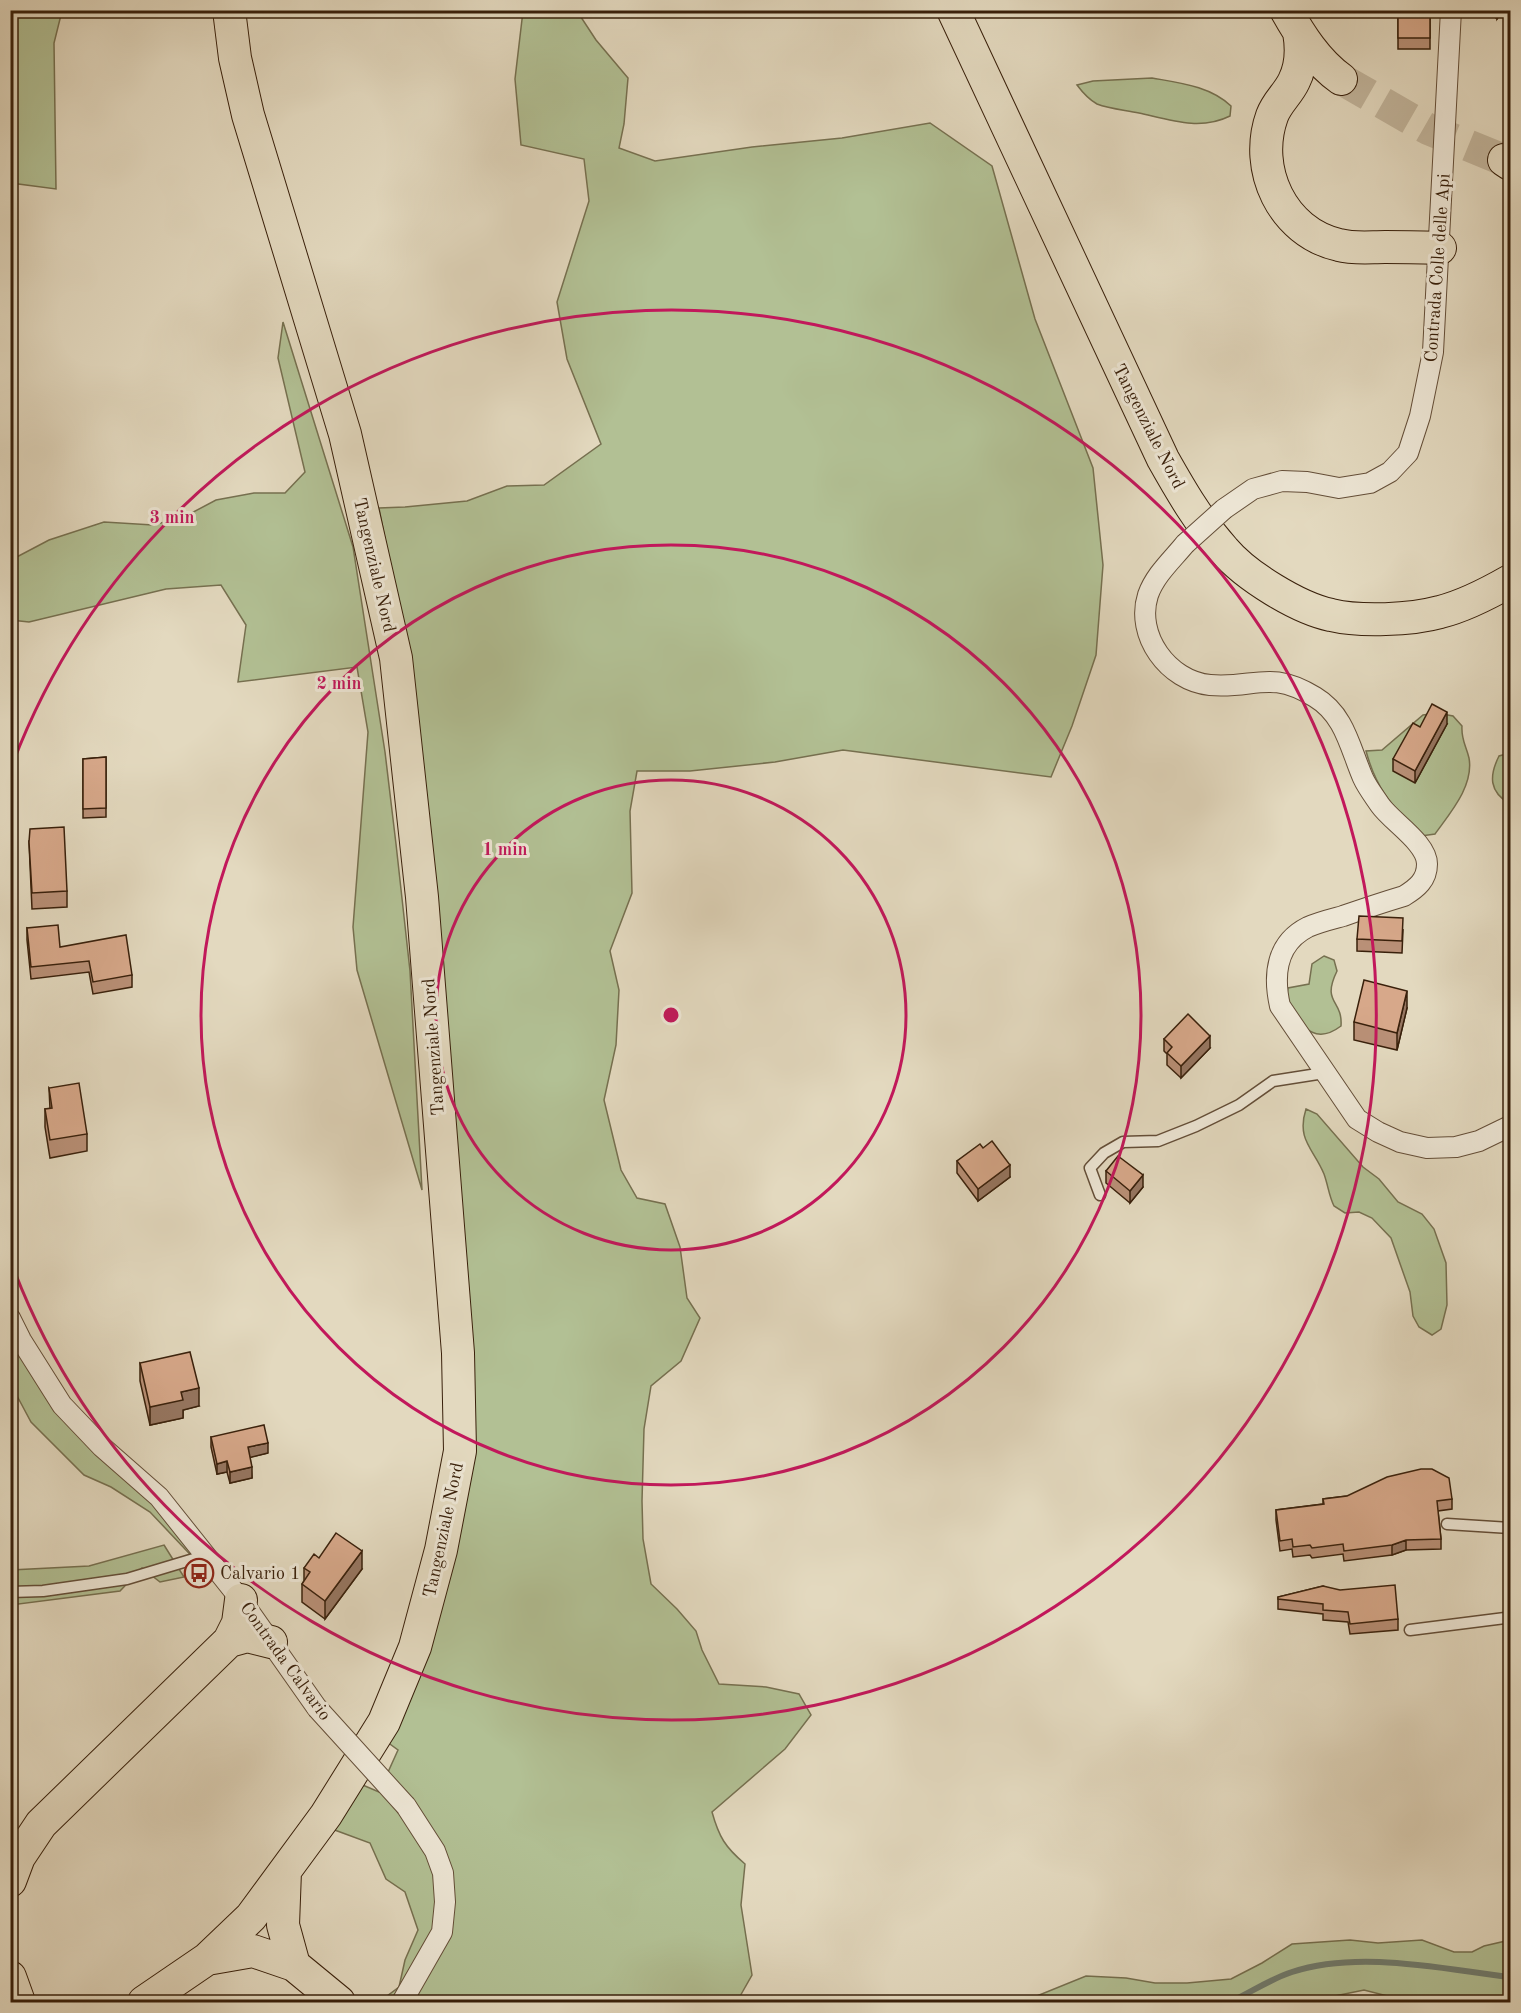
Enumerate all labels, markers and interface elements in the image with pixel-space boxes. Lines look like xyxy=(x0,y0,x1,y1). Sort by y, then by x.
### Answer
street label: Contrada Colle delle Api xyxy=(1422,173,1454,363)
street label: Tangenziale Nord xyxy=(1109,361,1187,492)
street label: Tangenziale Nord xyxy=(350,496,398,634)
text: 3 min xyxy=(149,509,195,527)
text: 2 min xyxy=(316,675,362,693)
text: 1 min xyxy=(482,841,528,859)
street label: Tangenziale Nord xyxy=(420,978,448,1116)
centre of rings xyxy=(661,1005,681,1025)
street label: Tangenziale Nord xyxy=(421,1461,467,1599)
bus stop icon: Calvario 1 xyxy=(183,1557,215,1589)
place label: Calvario 1 xyxy=(220,1565,300,1583)
street label: Contrada Calvario xyxy=(236,1599,334,1724)

